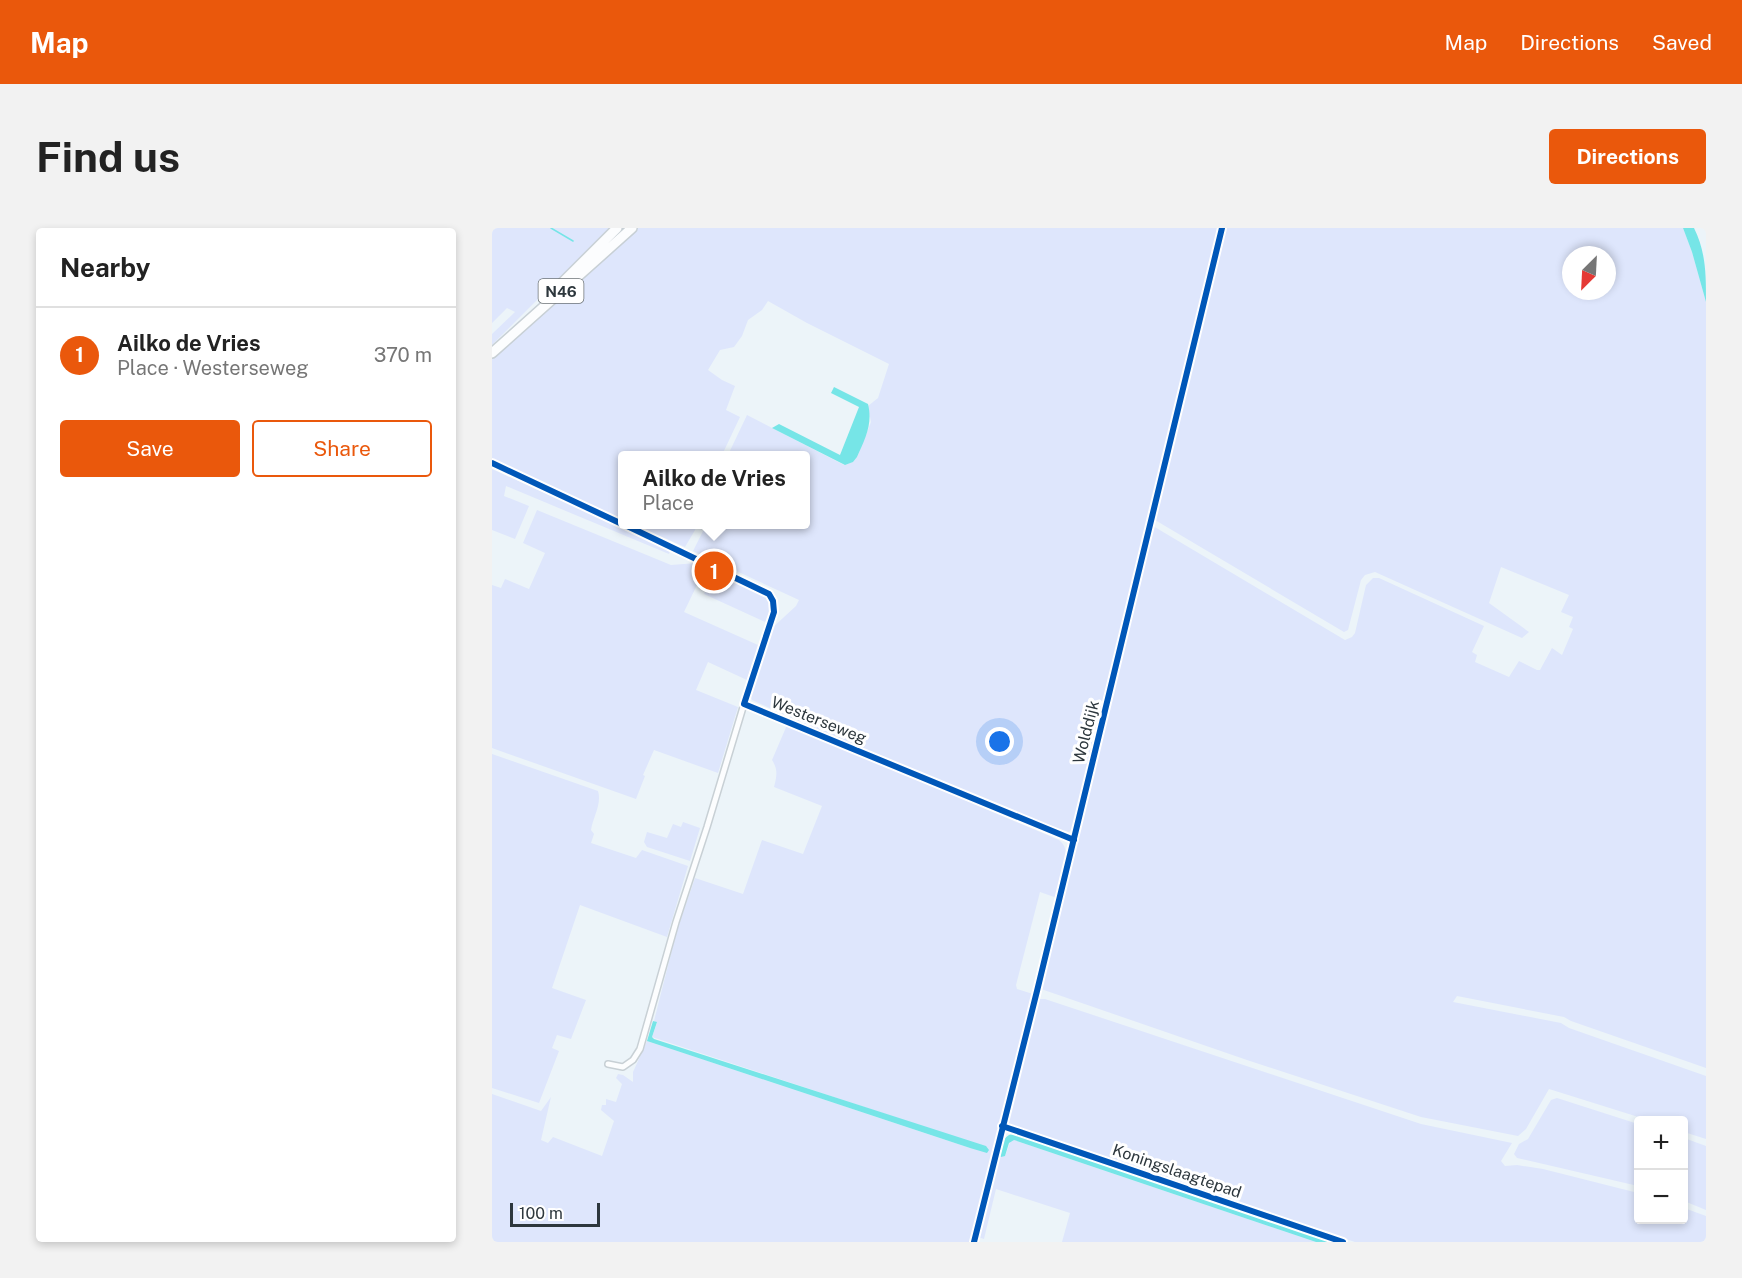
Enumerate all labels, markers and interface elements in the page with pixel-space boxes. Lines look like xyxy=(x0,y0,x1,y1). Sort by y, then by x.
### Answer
text: Map xyxy=(30,26,89,59)
text: Map xyxy=(1445,30,1487,55)
text: Directions xyxy=(1520,30,1619,55)
text: Saved xyxy=(1652,30,1712,55)
button: Directions xyxy=(1549,129,1706,184)
text: Find us xyxy=(36,132,180,181)
north arrow xyxy=(1562,246,1616,300)
text: Nearby xyxy=(60,252,150,283)
road number: N46 xyxy=(538,279,584,303)
text: Ailko de Vries xyxy=(117,330,261,356)
text: 1 xyxy=(75,343,84,367)
text: 370 m xyxy=(374,343,432,367)
text: Place · Westerseweg xyxy=(117,356,309,380)
button: Save xyxy=(60,420,240,477)
button: Share xyxy=(252,420,432,477)
popup xyxy=(618,451,810,529)
text: Ailko de Vries xyxy=(642,465,786,491)
text: Place xyxy=(642,491,694,515)
pin: 1 xyxy=(694,548,734,594)
street label: Westerseweg xyxy=(769,692,869,748)
street label: Wolddijk xyxy=(1069,698,1103,766)
your location xyxy=(985,727,1014,756)
map controls xyxy=(1634,1116,1688,1224)
button: + xyxy=(1634,1116,1688,1170)
street label: Koningslaagtepad xyxy=(1110,1140,1244,1202)
button: − xyxy=(1634,1170,1688,1224)
scale bar xyxy=(510,1200,600,1228)
text: 100 m xyxy=(519,1204,563,1223)

